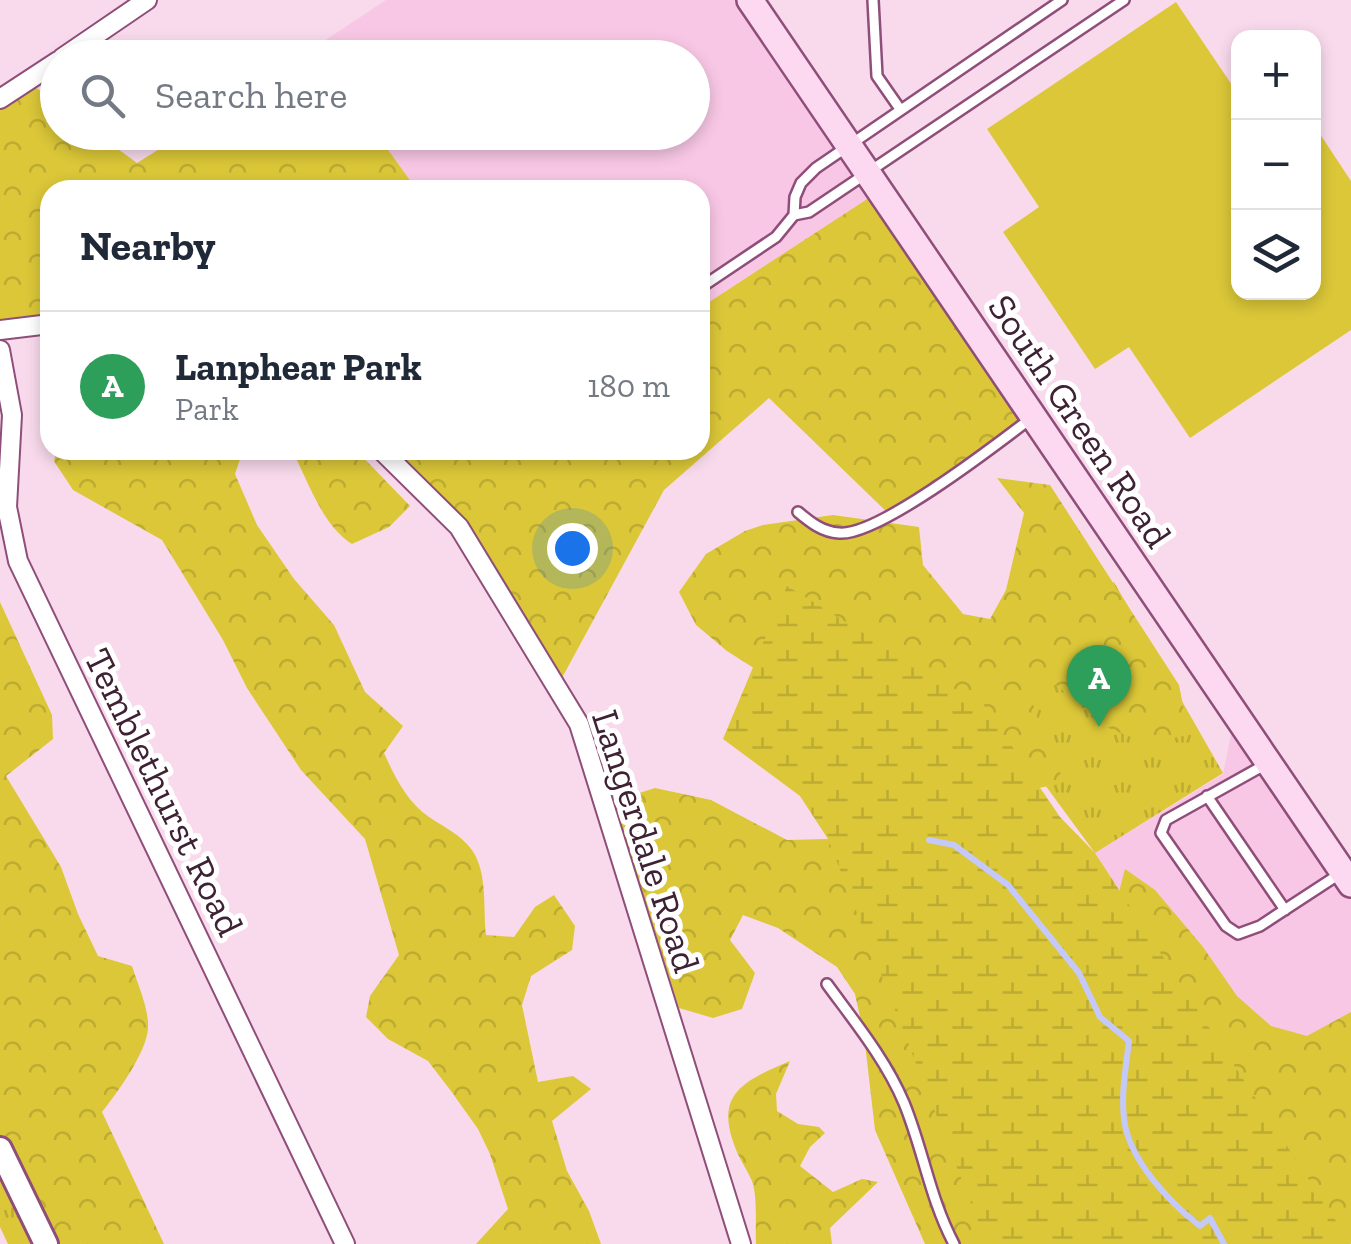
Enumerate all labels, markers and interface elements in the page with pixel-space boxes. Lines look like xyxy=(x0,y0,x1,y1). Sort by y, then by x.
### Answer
map controls xyxy=(1231,30,1321,300)
button: + xyxy=(1231,30,1321,120)
search box xyxy=(40,40,710,150)
icon: search xyxy=(75,68,130,123)
text: Search here xyxy=(155,72,347,118)
button: − xyxy=(1231,120,1321,210)
button: layers xyxy=(1231,210,1321,300)
text: Nearby xyxy=(80,220,216,271)
street label: South Green Road xyxy=(979,286,1182,556)
text: Lanphear Park xyxy=(175,344,422,390)
text: A xyxy=(102,367,123,405)
text: 180 m xyxy=(587,367,670,405)
text: Park xyxy=(175,390,239,428)
your location xyxy=(547,523,598,574)
street label: Temblethurst Road xyxy=(75,641,254,943)
pin: A xyxy=(1066,644,1132,727)
street label: Langerdale Road xyxy=(582,704,710,978)

